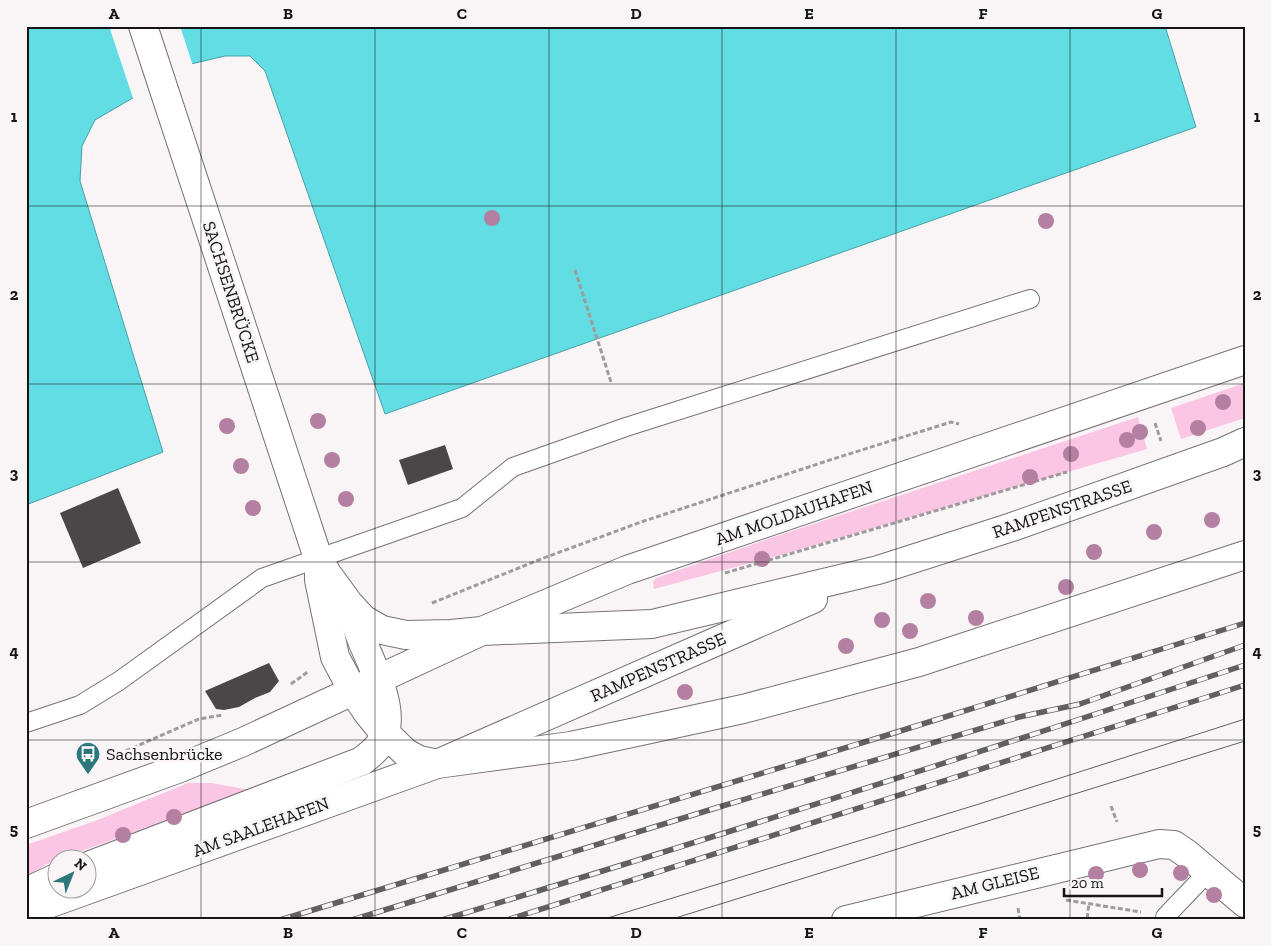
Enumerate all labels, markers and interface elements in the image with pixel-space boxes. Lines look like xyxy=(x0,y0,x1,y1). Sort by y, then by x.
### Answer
text: A xyxy=(109,4,120,23)
text: B xyxy=(283,4,293,23)
text: C xyxy=(457,4,467,23)
text: D xyxy=(630,4,642,23)
text: E xyxy=(804,4,814,23)
text: F xyxy=(978,4,988,23)
text: G xyxy=(1152,4,1163,23)
text: 1 xyxy=(11,107,18,126)
text: 1 xyxy=(1254,107,1261,126)
street label: SACHSENBRÜCKE xyxy=(198,219,264,365)
text: 2 xyxy=(10,285,19,304)
text: 2 xyxy=(1253,285,1262,304)
text: 3 xyxy=(10,464,19,483)
text: 3 xyxy=(1253,464,1262,483)
street label: RAMPENSTRASSE xyxy=(989,475,1135,543)
street label: AM MOLDAUHAFEN xyxy=(712,476,876,550)
street label: RAMPENSTRASSE xyxy=(587,627,729,707)
text: 4 xyxy=(9,642,19,661)
text: 4 xyxy=(1252,642,1262,661)
bus stop icon: Sachsenbrücke xyxy=(75,741,101,775)
place label: Sachsenbrücke xyxy=(106,743,222,765)
street label: AM SAALEHAFEN xyxy=(190,792,332,862)
text: 5 xyxy=(10,820,18,839)
text: 5 xyxy=(1253,820,1261,839)
north arrow xyxy=(48,848,98,898)
text: N xyxy=(71,855,90,875)
street label: AM GLEISE xyxy=(948,861,1042,905)
scale bar xyxy=(1064,866,1161,898)
text: 20 m xyxy=(1071,874,1104,892)
text: A xyxy=(109,923,120,942)
text: B xyxy=(283,923,293,942)
text: C xyxy=(457,923,467,942)
text: D xyxy=(630,923,642,942)
text: E xyxy=(804,923,814,942)
text: F xyxy=(978,923,988,942)
text: G xyxy=(1152,923,1163,942)

